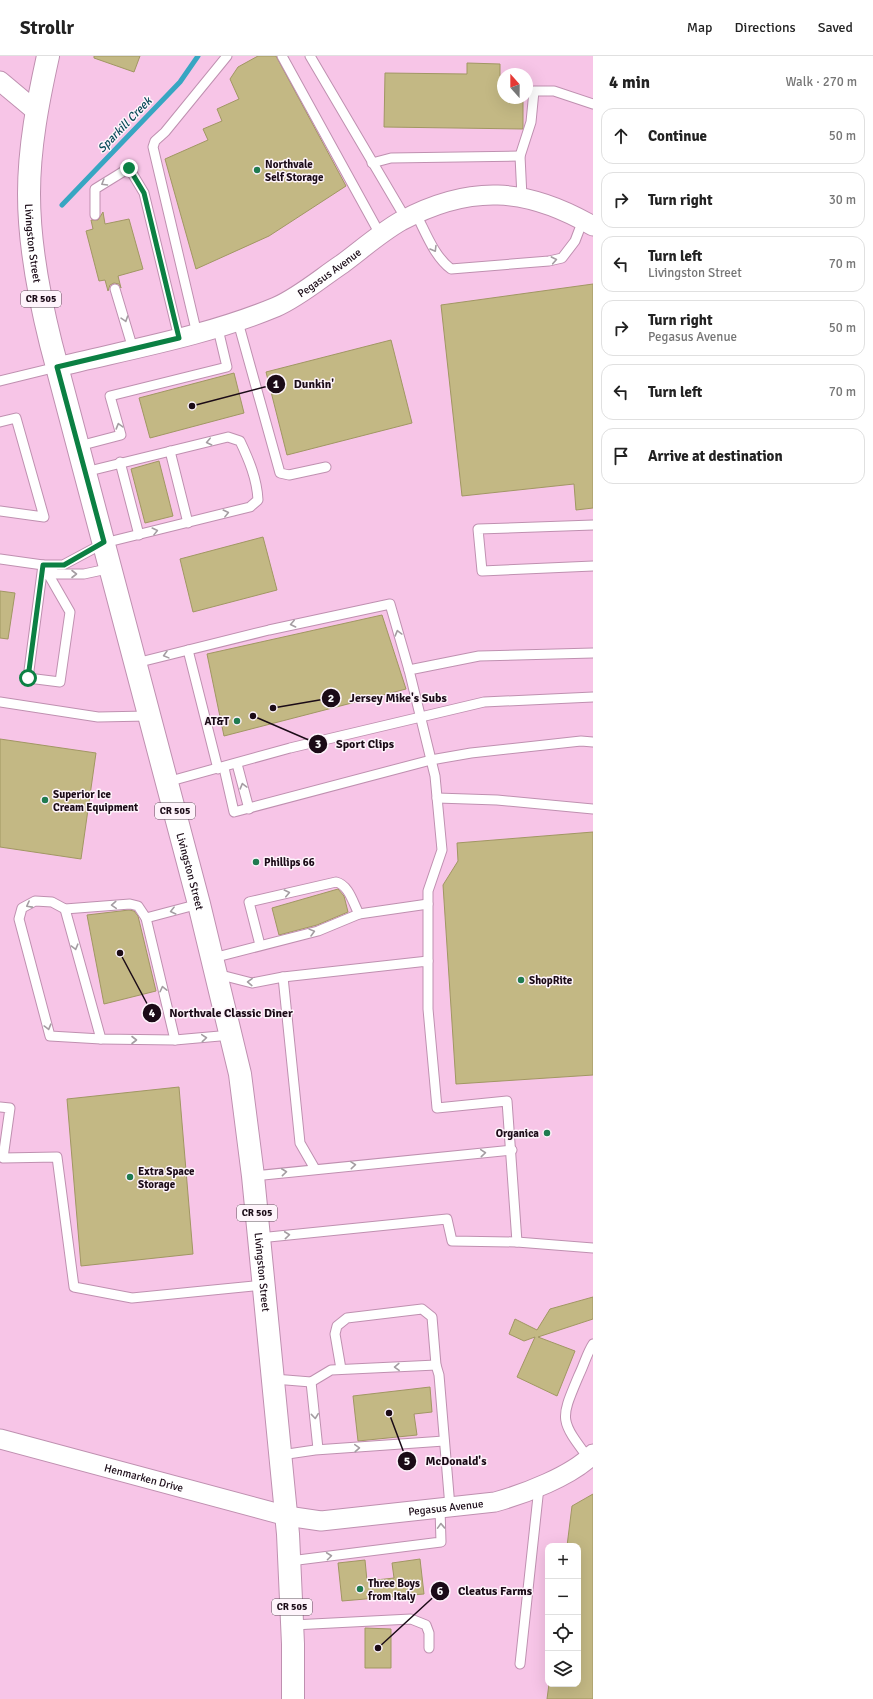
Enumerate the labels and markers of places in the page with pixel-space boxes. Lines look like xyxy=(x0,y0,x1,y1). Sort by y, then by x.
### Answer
place label: Northvale Self Storage xyxy=(265,158,324,184)
marker: Northvale Self Storage xyxy=(252,165,262,175)
callout: Dunkin' xyxy=(266,372,342,396)
callout: Jersey Mike's Subs xyxy=(321,686,455,710)
place label: AT&T xyxy=(205,715,229,728)
marker: AT&T xyxy=(232,716,242,726)
callout: Sport Clips xyxy=(308,732,402,756)
place label: Superior Ice Cream Equipment xyxy=(53,788,138,814)
marker: Superior Ice Cream Equipment xyxy=(40,795,50,805)
place label: Phillips 66 xyxy=(264,856,315,869)
marker: Phillips 66 xyxy=(251,857,261,867)
place label: ShopRite xyxy=(529,974,573,987)
marker: ShopRite xyxy=(516,975,526,985)
callout: Northvale Classic Diner xyxy=(142,1001,301,1025)
place label: Organica xyxy=(496,1127,539,1140)
marker: Organica xyxy=(542,1128,552,1138)
place label: Extra Space Storage xyxy=(138,1165,195,1191)
marker: Extra Space Storage xyxy=(125,1172,135,1182)
callout: McDonald's xyxy=(397,1449,494,1473)
place label: Three Boys from Italy xyxy=(367,1577,420,1603)
callout: Cleatus Farms xyxy=(430,1579,540,1603)
marker: Three Boys from Italy xyxy=(355,1584,365,1594)

